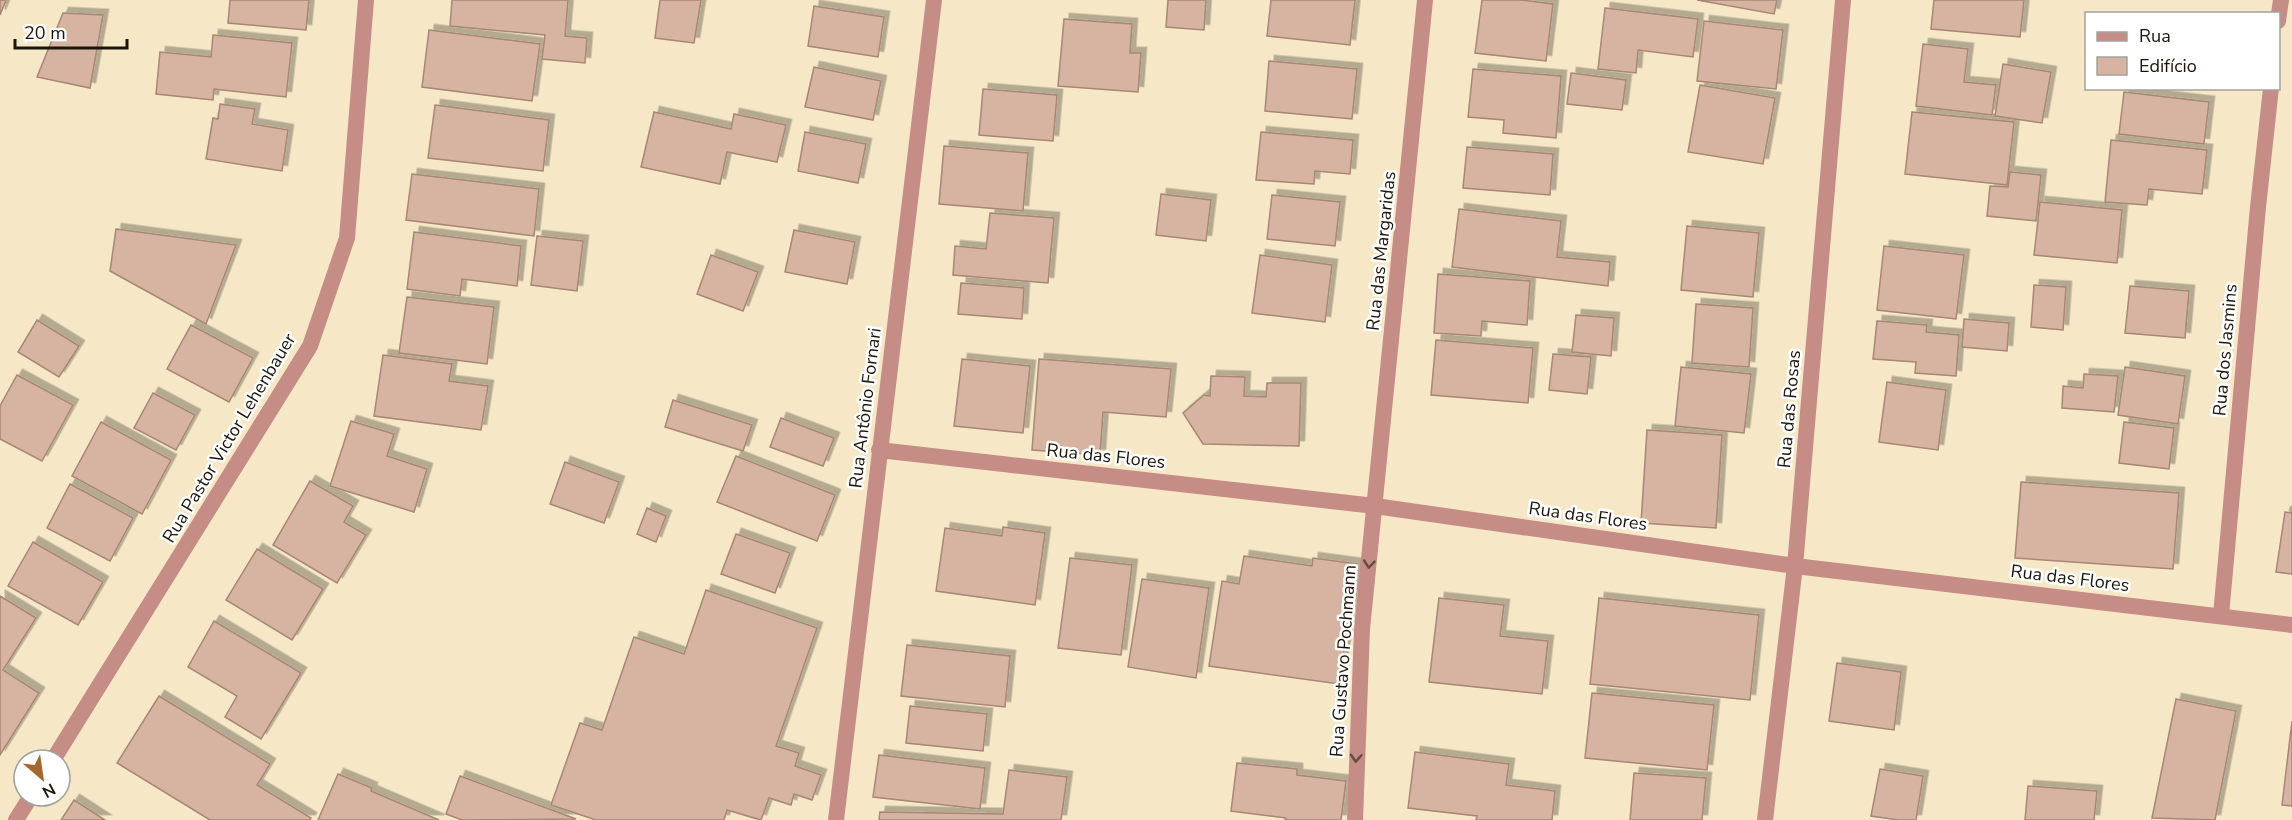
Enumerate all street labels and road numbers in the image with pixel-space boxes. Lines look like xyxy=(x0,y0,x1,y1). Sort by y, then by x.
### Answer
street label: Rua das Margaridas xyxy=(1361,170,1401,332)
street label: Rua dos Jasmins xyxy=(2207,283,2243,417)
street label: Rua Antônio Fornari xyxy=(843,327,887,489)
street label: Rua Pastor Victor Lehenbauer xyxy=(157,328,301,547)
street label: Rua das Rosas xyxy=(1772,349,1806,469)
street label: Rua das Flores xyxy=(1045,438,1167,474)
street label: Rua das Flores xyxy=(1527,496,1649,536)
street label: Rua das Flores xyxy=(2009,559,2131,597)
street label: Rua Gustavo Pochmann xyxy=(1324,564,1362,758)

